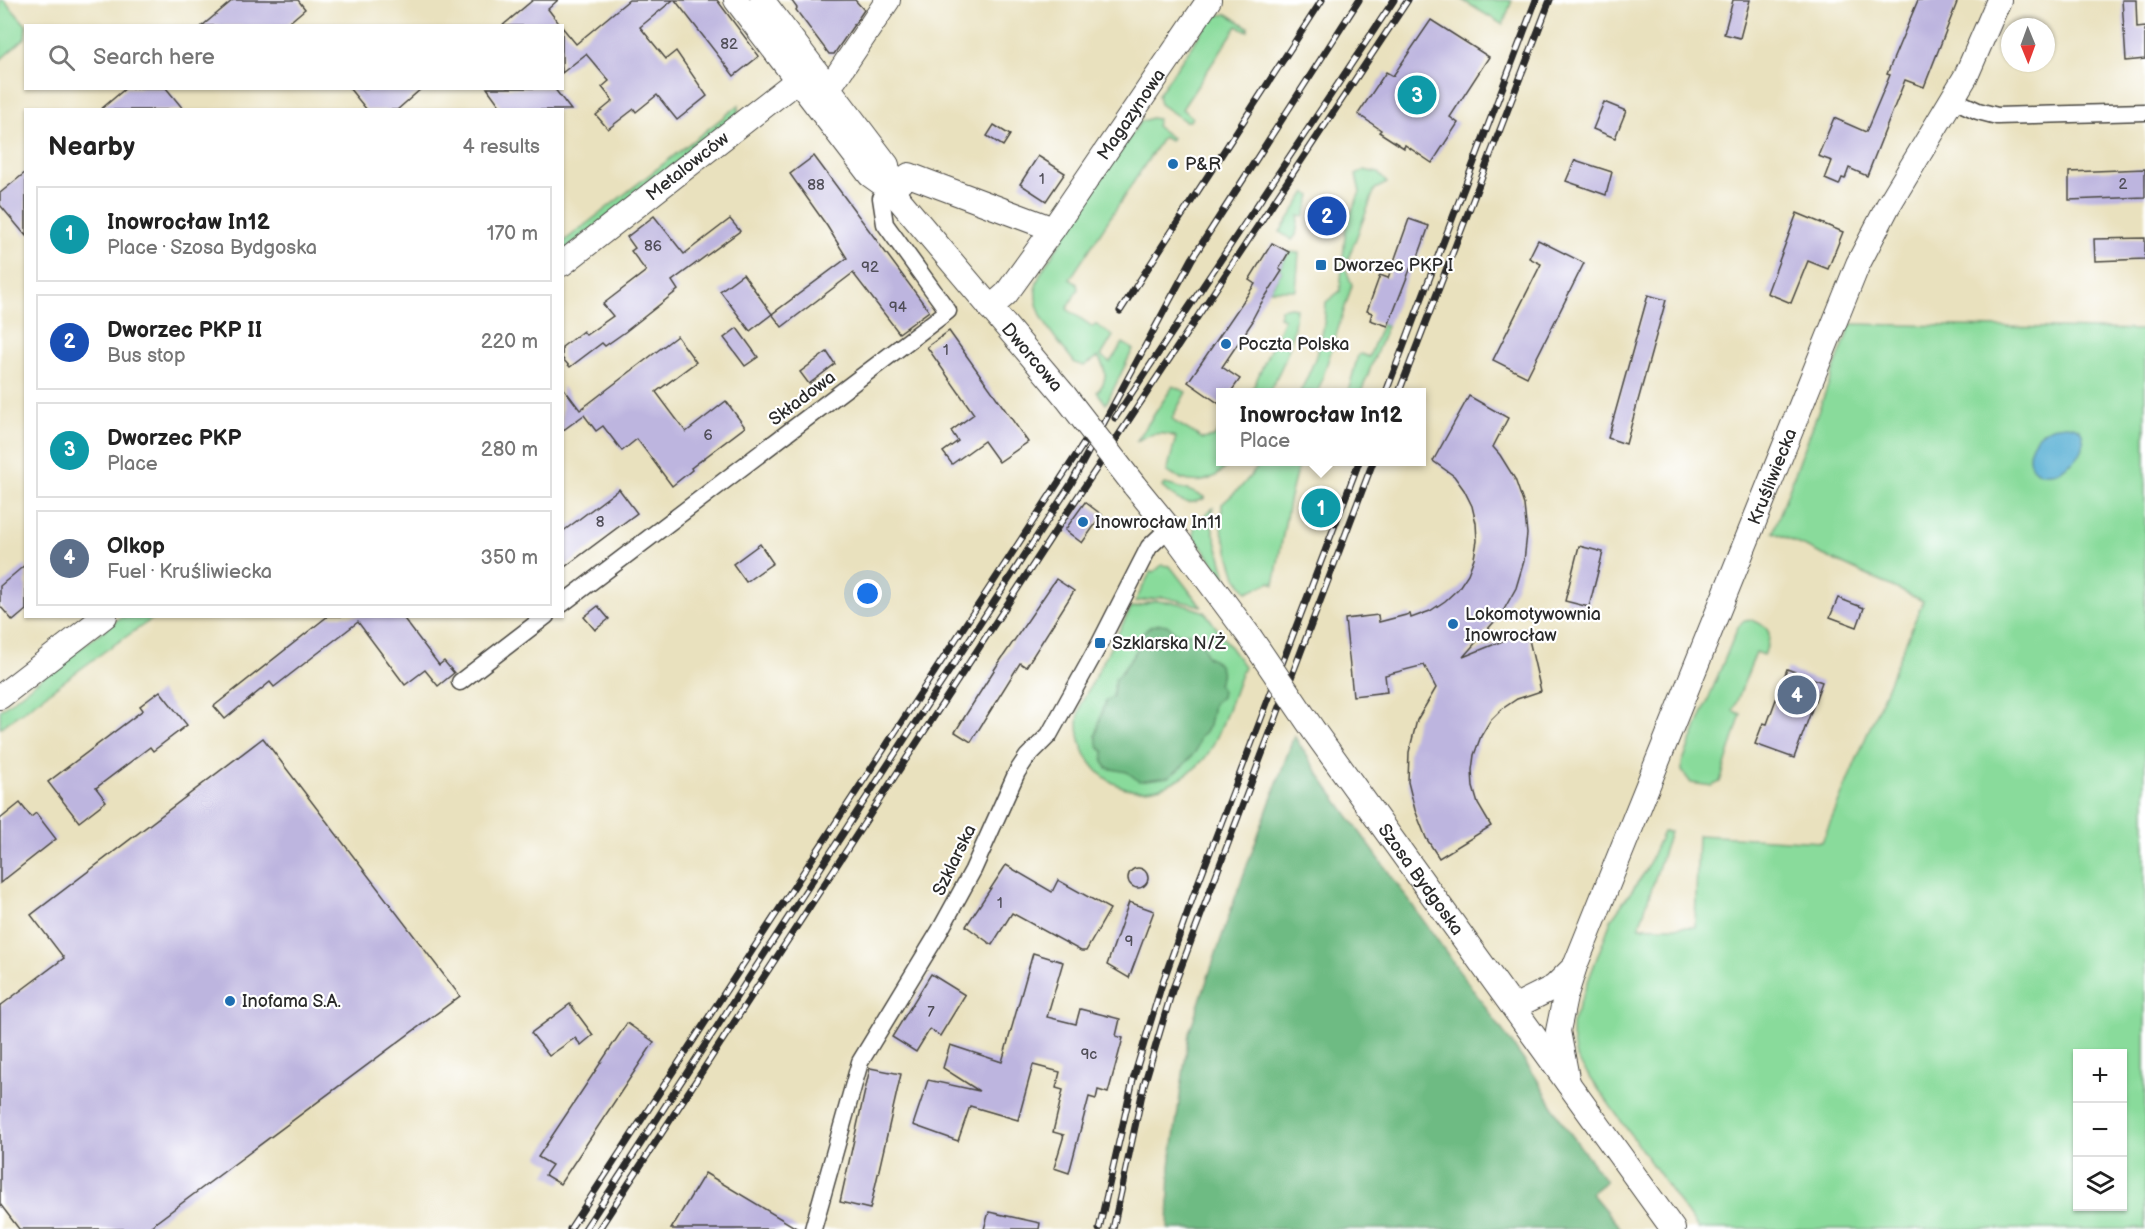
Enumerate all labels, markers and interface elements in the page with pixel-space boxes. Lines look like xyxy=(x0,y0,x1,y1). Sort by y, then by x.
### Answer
north arrow xyxy=(2001,18,2055,72)
search box xyxy=(24,24,564,90)
house number: 82 xyxy=(720,35,738,54)
icon: search xyxy=(45,41,78,74)
text: Search here xyxy=(93,44,215,71)
street label: Magazynowa xyxy=(1093,65,1170,164)
pin: 3 xyxy=(1398,72,1436,118)
street label: Metalowców xyxy=(642,128,733,205)
text: Nearby xyxy=(48,132,135,163)
text: 4 results xyxy=(462,135,540,159)
place label: P&R xyxy=(1185,154,1221,175)
marker: P&R xyxy=(1166,157,1180,171)
house number: 1 xyxy=(1039,170,1045,189)
house number: 2 xyxy=(2119,175,2128,194)
house number: 88 xyxy=(807,176,825,195)
pin: 2 xyxy=(1308,194,1346,238)
text: Inowrocław In12 xyxy=(107,209,270,236)
text: 1 xyxy=(65,222,74,246)
text: 170 m xyxy=(487,222,538,246)
text: Place · Szosa Bydgoska xyxy=(107,236,317,260)
house number: 86 xyxy=(644,237,662,256)
place label: Dworzec PKP I xyxy=(1333,255,1453,276)
house number: 92 xyxy=(861,258,879,277)
marker: Dworzec PKP I xyxy=(1314,258,1328,272)
house number: 94 xyxy=(889,298,907,317)
text: Dworzec PKP II xyxy=(107,317,262,344)
street label: Dworcowa xyxy=(997,319,1067,396)
text: 2 xyxy=(64,330,75,354)
text: 220 m xyxy=(481,330,538,354)
place label: Poczta Polska xyxy=(1238,334,1350,355)
marker: Poczta Polska xyxy=(1219,337,1233,351)
house number: 1 xyxy=(943,341,949,360)
text: Bus stop xyxy=(107,344,186,368)
street label: Składowa xyxy=(765,367,840,430)
popup xyxy=(1216,388,1426,466)
text: Inowrocław In12 xyxy=(1239,402,1403,429)
text: Dworzec PKP xyxy=(107,425,241,452)
house number: 6 xyxy=(703,426,713,445)
street label: Kruśliwiecka xyxy=(1744,426,1802,528)
text: Place xyxy=(1239,429,1290,453)
text: 3 xyxy=(64,438,75,462)
text: 280 m xyxy=(481,438,538,462)
text: Place xyxy=(107,452,158,476)
pin: 1 xyxy=(1302,486,1340,530)
place label: Inowrocław In11 xyxy=(1095,512,1221,533)
house number: 8 xyxy=(596,513,605,532)
marker: Inowrocław In11 xyxy=(1076,515,1090,529)
text: Olkop xyxy=(107,533,165,560)
text: 4 xyxy=(64,546,75,570)
text: 350 m xyxy=(481,546,538,570)
text: Fuel · Kruśliwiecka xyxy=(107,560,272,584)
your location xyxy=(853,579,882,608)
place label: Lokomotywownia Inowrocław xyxy=(1465,604,1601,646)
marker: Lokomotywownia Inowrocław xyxy=(1446,617,1460,631)
place label: Szklarska N/Ż xyxy=(1112,632,1226,654)
marker: Szklarska N/Ż xyxy=(1093,636,1107,650)
pin: 4 xyxy=(1778,672,1816,718)
street label: Szosa Bydgoska xyxy=(1373,820,1468,939)
street label: Szklarska xyxy=(928,821,981,899)
house number: 1 xyxy=(997,894,1003,913)
house number: 9 xyxy=(1125,932,1133,951)
place label: Inofama S.A. xyxy=(242,991,341,1012)
marker: Inofama S.A. xyxy=(223,994,237,1008)
house number: 7 xyxy=(927,1003,935,1022)
house number: 9c xyxy=(1081,1045,1097,1064)
map controls xyxy=(2073,1049,2127,1211)
button: + xyxy=(2073,1049,2127,1103)
button: − xyxy=(2073,1103,2127,1157)
button: layers xyxy=(2073,1157,2127,1211)

